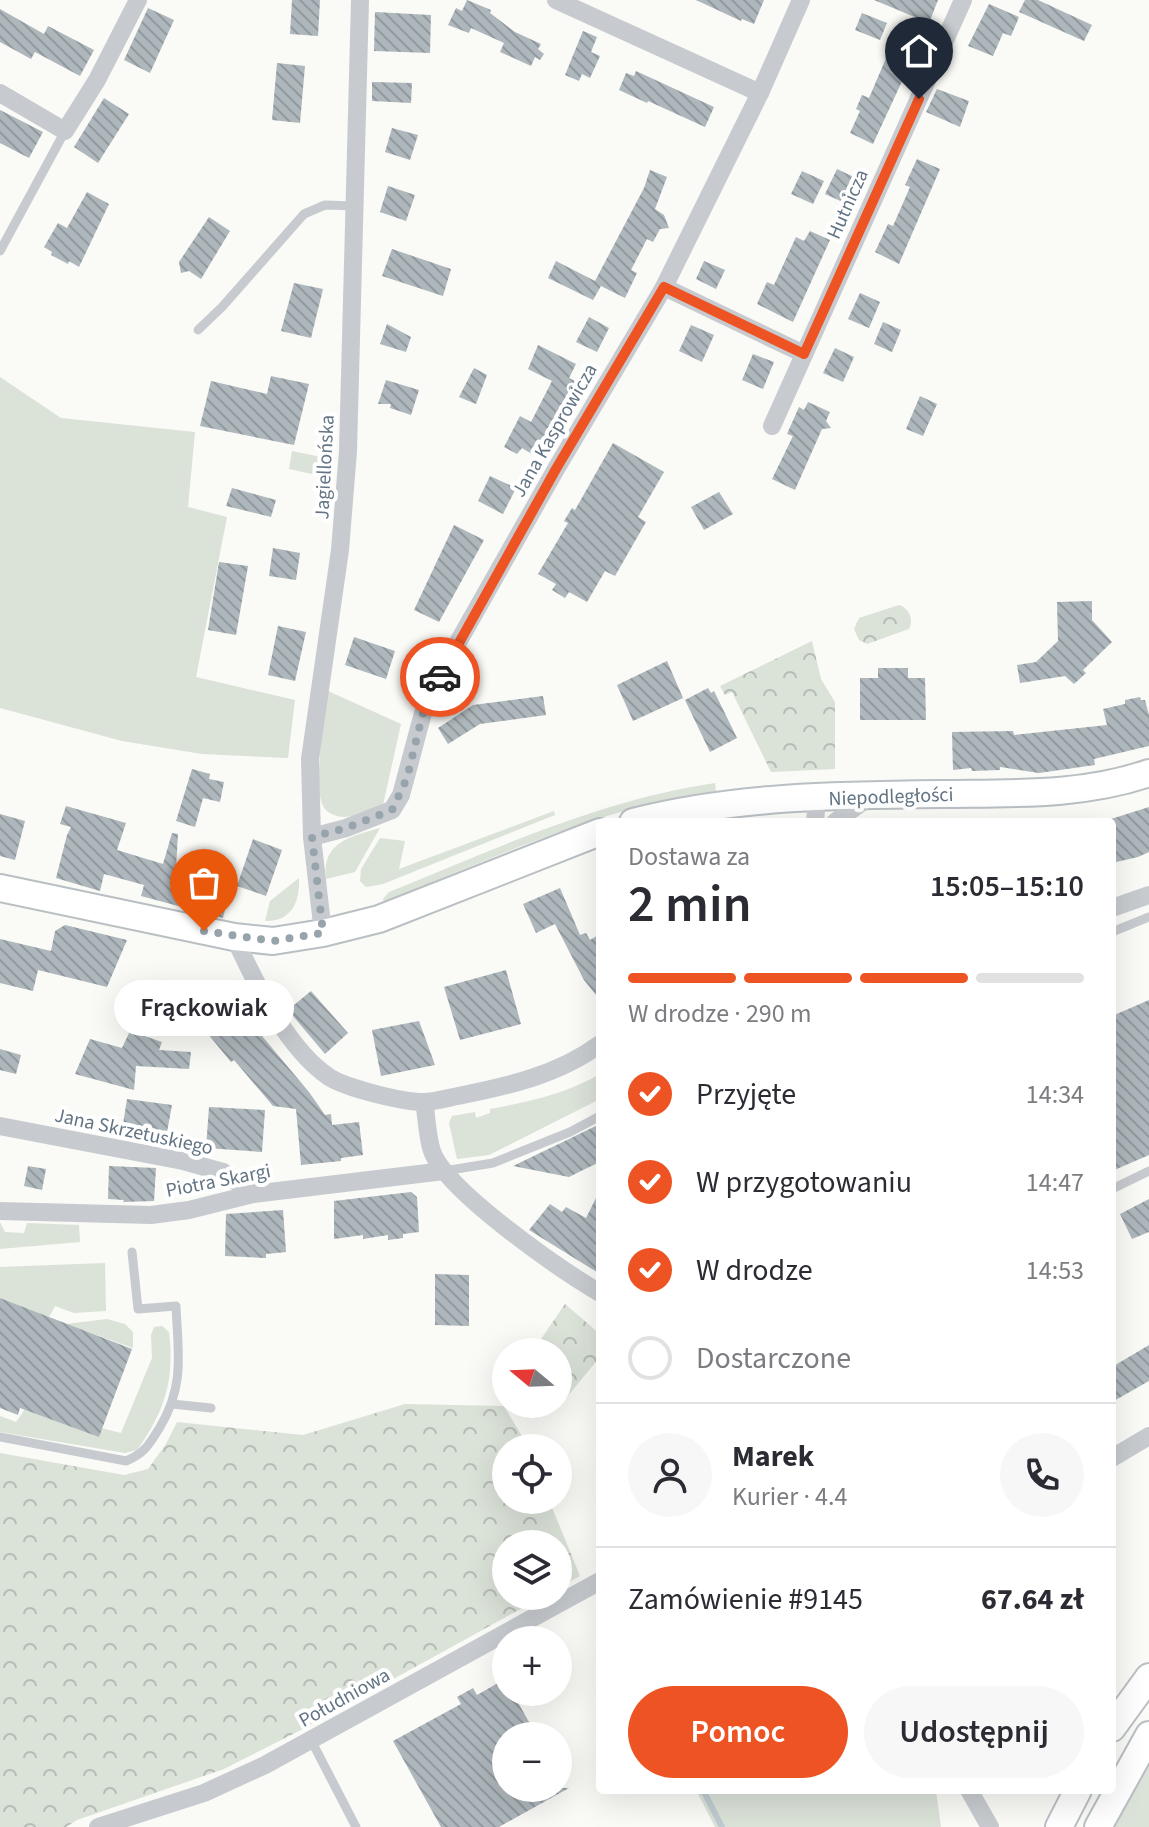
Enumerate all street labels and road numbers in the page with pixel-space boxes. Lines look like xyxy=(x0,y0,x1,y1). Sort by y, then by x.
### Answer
street label: Hutnicza xyxy=(820,165,876,244)
street label: Jana Kasprowicza xyxy=(505,359,604,502)
street label: Jagiellońska xyxy=(308,414,342,520)
street label: Niepodległości xyxy=(828,781,954,813)
street label: Jana Skrzetuskiego xyxy=(52,1102,216,1162)
street label: Piotra Skargi xyxy=(163,1157,273,1205)
street label: Południowa xyxy=(294,1661,395,1734)

